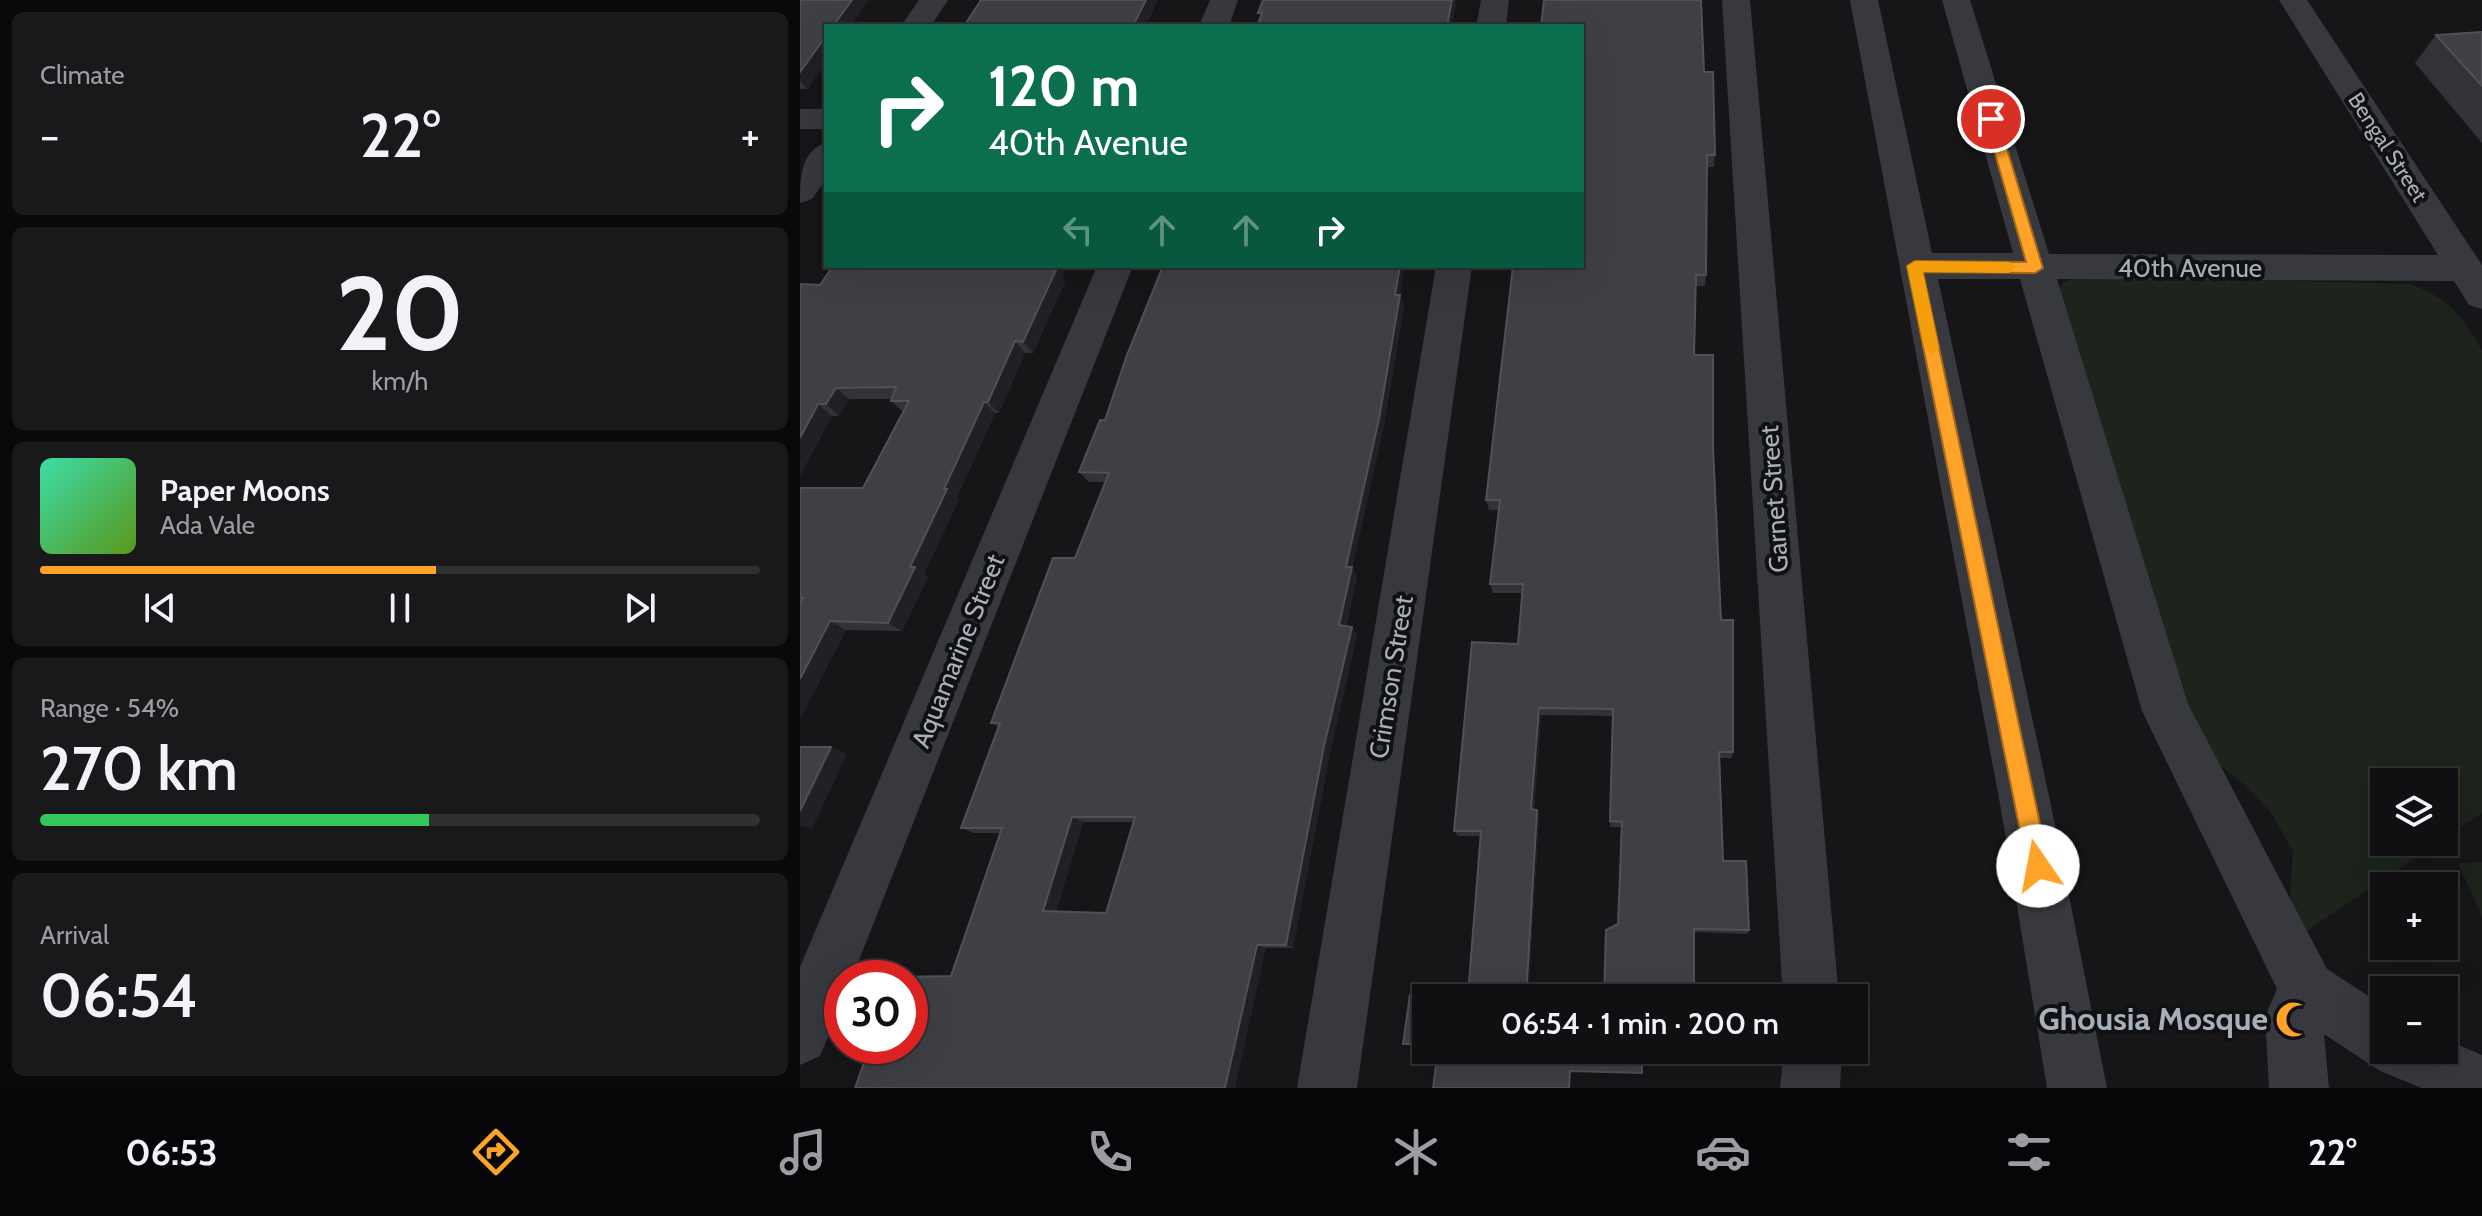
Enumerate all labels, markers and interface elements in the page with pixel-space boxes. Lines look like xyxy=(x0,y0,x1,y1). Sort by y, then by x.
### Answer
text: 120 m xyxy=(988,52,1139,120)
icon: right xyxy=(856,56,960,160)
text: Climate xyxy=(40,59,125,91)
pin xyxy=(1957,85,2025,153)
street label: Bengal Street xyxy=(2342,88,2433,207)
icon: arrive xyxy=(1969,97,2013,141)
text: 22° xyxy=(360,99,440,172)
text: − xyxy=(40,109,59,162)
text: + xyxy=(741,109,760,162)
text: 40th Avenue xyxy=(988,120,1188,164)
icon: left xyxy=(1056,208,1100,252)
icon: ahead xyxy=(1140,208,1184,252)
icon: ahead xyxy=(1224,208,1268,252)
icon: right xyxy=(1308,208,1352,252)
text: 20 xyxy=(336,250,464,376)
street label: 40th Avenue xyxy=(2118,252,2262,284)
text: km/h xyxy=(372,365,428,397)
street label: Garnet Street xyxy=(1753,424,1795,574)
text: Paper Moons xyxy=(160,472,330,509)
text: Ada Vale xyxy=(160,509,255,541)
street label: Aquamarine Street xyxy=(905,549,1011,752)
icon: previous xyxy=(138,586,182,630)
icon: pause xyxy=(378,586,422,630)
icon: next xyxy=(618,586,662,630)
street label: Crimson Street xyxy=(1362,593,1420,761)
text: Range · 54% xyxy=(40,692,179,724)
text: 270 km xyxy=(40,732,238,805)
map controls xyxy=(2370,768,2458,1064)
button: layers xyxy=(2370,768,2458,856)
position arrow xyxy=(1996,824,2080,908)
button: + xyxy=(2370,872,2458,960)
text: Arrival xyxy=(40,919,109,951)
text: 06:54 xyxy=(40,959,198,1032)
speed limit sign: 30 xyxy=(824,960,928,1064)
button: − xyxy=(2370,976,2458,1064)
place label: Ghousia Mosque xyxy=(2039,999,2268,1038)
mosque icon: Ghousia Mosque xyxy=(2275,1000,2313,1038)
text: 06:54 · 1 min · 200 m xyxy=(1501,1005,1779,1042)
icon: directions xyxy=(468,1124,524,1180)
icon: music xyxy=(775,1124,831,1180)
icon: phone xyxy=(1082,1124,1138,1180)
icon: climate xyxy=(1388,1124,1444,1180)
icon: car xyxy=(1695,1124,1751,1180)
icon: filters xyxy=(2001,1124,2057,1180)
text: 06:53 xyxy=(125,1130,218,1174)
text: 22° xyxy=(2308,1130,2357,1174)

